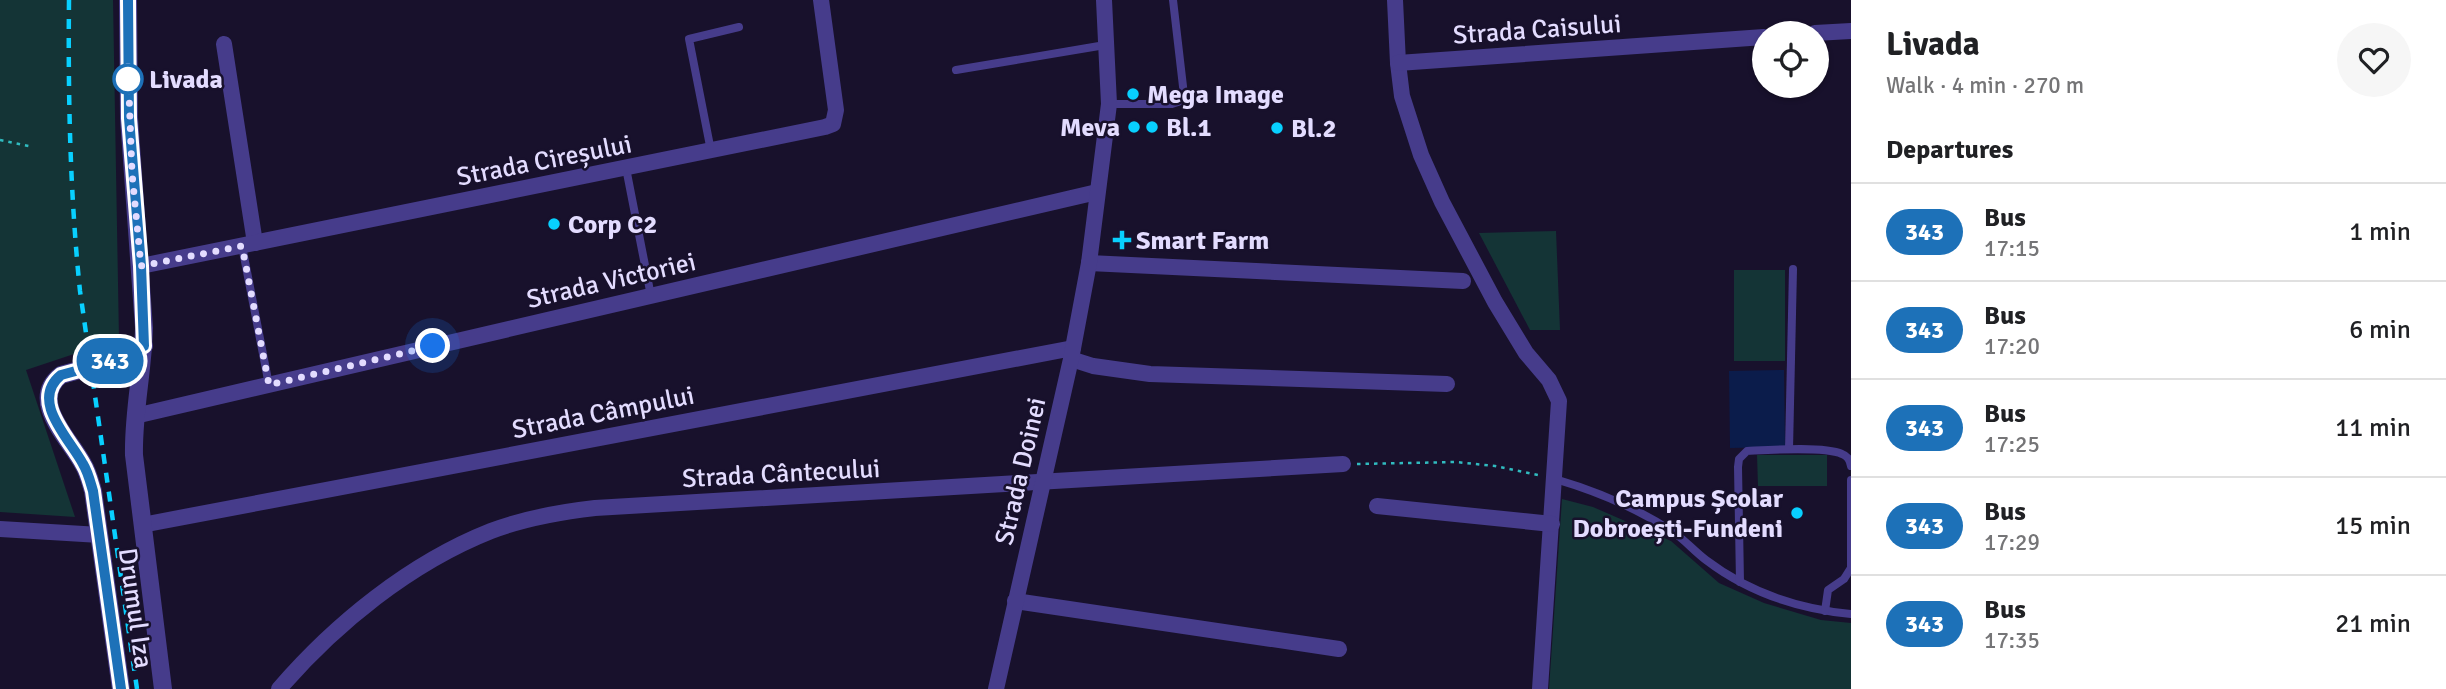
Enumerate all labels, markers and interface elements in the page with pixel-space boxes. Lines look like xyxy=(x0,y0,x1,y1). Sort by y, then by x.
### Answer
street label: Strada Caisului xyxy=(1452,8,1622,52)
map controls xyxy=(1752,21,1829,98)
button: locate xyxy=(1752,21,1829,98)
button: heart xyxy=(2337,23,2411,97)
text: Livada xyxy=(1886,24,1980,65)
marker: Livada xyxy=(113,64,143,94)
place label: Livada xyxy=(149,64,223,96)
text: Walk · 4 min · 270 m xyxy=(1886,71,2084,100)
place label: Mega Image xyxy=(1147,79,1284,111)
marker: Mega Image xyxy=(1125,86,1141,102)
place label: Meva xyxy=(1060,112,1120,144)
place label: Bl.1 xyxy=(1166,112,1212,144)
place label: Bl.2 xyxy=(1291,113,1337,145)
marker: Meva xyxy=(1126,119,1142,135)
marker: Bl.1 xyxy=(1144,119,1160,135)
marker: Bl.2 xyxy=(1269,120,1285,136)
street label: Strada Cireșului xyxy=(454,128,634,194)
text: Departures xyxy=(1886,134,2013,166)
text: Bus xyxy=(1984,202,2026,234)
place label: Corp C2 xyxy=(568,209,657,241)
marker: Corp C2 xyxy=(546,216,562,232)
text: 1 min xyxy=(2349,216,2411,248)
text: 343 xyxy=(1905,217,1944,247)
place label: Smart Farm xyxy=(1136,225,1269,257)
marker: Smart Farm xyxy=(1114,232,1130,248)
text: 17:15 xyxy=(1984,234,2040,263)
street label: Strada Victoriei xyxy=(524,246,699,316)
text: Bus xyxy=(1984,300,2026,332)
text: 6 min xyxy=(2349,314,2411,346)
text: 343 xyxy=(1905,315,1944,345)
your location xyxy=(415,328,450,363)
text: 17:20 xyxy=(1984,332,2040,361)
line badge: 343 xyxy=(70,338,150,384)
text: 343 xyxy=(91,346,129,376)
street label: Strada Câmpului xyxy=(510,380,697,446)
street label: Strada Doinei xyxy=(988,394,1053,548)
text: Bus xyxy=(1984,398,2026,430)
text: 11 min xyxy=(2335,412,2411,444)
text: 343 xyxy=(1905,413,1944,443)
text: 17:25 xyxy=(1984,430,2040,459)
street label: Strada Cântecului xyxy=(681,453,881,495)
place label: Campus Școlar Dobroești-Fundeni xyxy=(1572,483,1784,545)
text: Bus xyxy=(1984,496,2026,528)
marker: Campus Școlar Dobroești-Fundeni xyxy=(1789,505,1805,521)
text: 15 min xyxy=(2335,510,2411,542)
text: 343 xyxy=(1905,511,1944,541)
text: 17:29 xyxy=(1984,528,2040,557)
street label: Drumul Iza xyxy=(111,546,159,670)
text: Bus xyxy=(1984,594,2026,626)
text: 21 min xyxy=(2335,608,2411,640)
text: 343 xyxy=(1905,609,1944,639)
text: 17:35 xyxy=(1984,626,2040,655)

